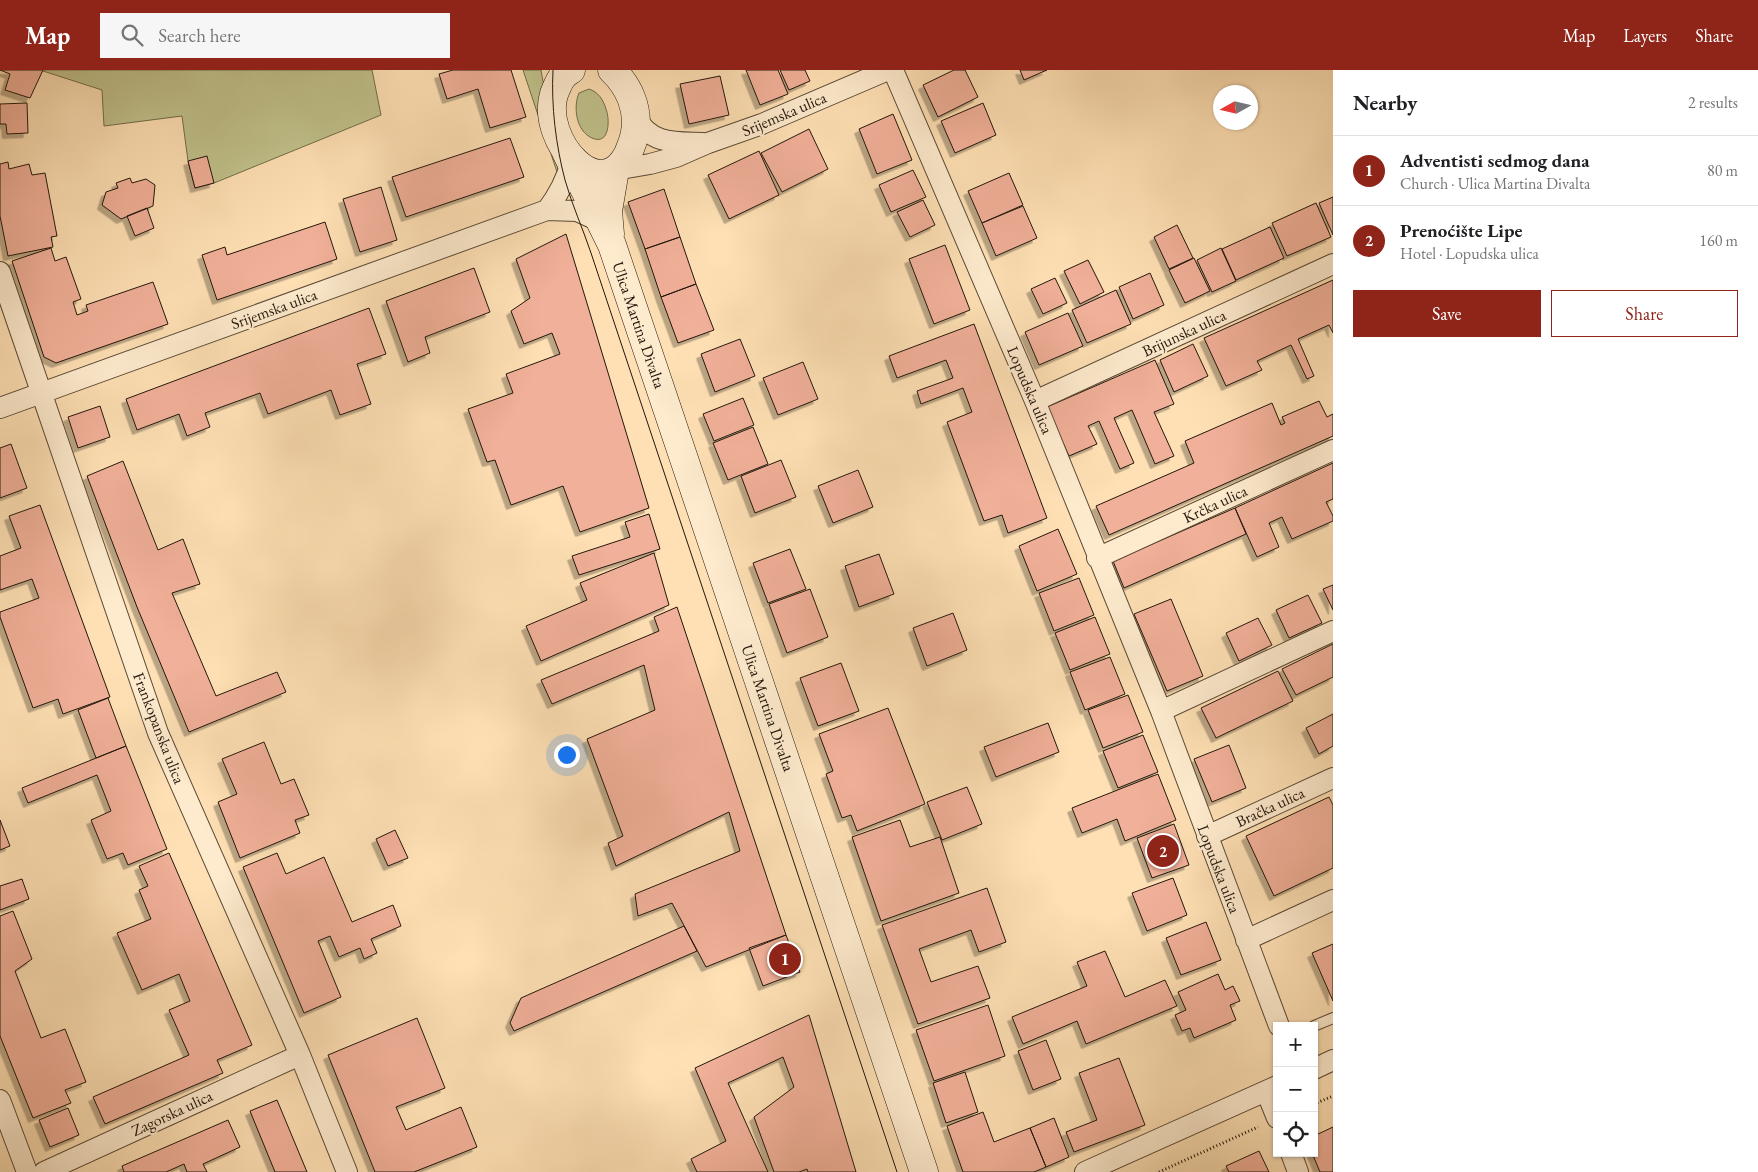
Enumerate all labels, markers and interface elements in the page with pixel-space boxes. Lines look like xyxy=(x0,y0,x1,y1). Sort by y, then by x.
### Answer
search box xyxy=(100,13,450,58)
text: Map xyxy=(25,20,70,51)
icon: search xyxy=(118,21,146,49)
text: Search here xyxy=(158,23,241,48)
text: Map xyxy=(1563,24,1595,47)
text: Layers xyxy=(1623,24,1667,47)
text: Share xyxy=(1695,24,1733,47)
north arrow xyxy=(1213,85,1258,130)
street label: Srijemska ulica xyxy=(738,86,830,141)
text: Nearby xyxy=(1353,89,1417,116)
text: 2 results xyxy=(1688,92,1738,113)
text: Adventisti sedmog dana xyxy=(1400,148,1590,173)
text: 1 xyxy=(1365,160,1373,181)
text: 80 m xyxy=(1707,160,1738,181)
text: Church · Ulica Martina Divalta xyxy=(1400,173,1590,194)
text: Prenoćište Lipe xyxy=(1400,218,1522,243)
text: 2 xyxy=(1365,230,1373,251)
text: 160 m xyxy=(1699,230,1738,251)
text: Hotel · Lopudska ulica xyxy=(1400,243,1539,264)
street label: Ulica Martina Divalta xyxy=(607,259,671,392)
street label: Srijemska ulica xyxy=(228,284,321,334)
button: Save xyxy=(1353,290,1541,337)
button: Share xyxy=(1551,290,1738,337)
street label: Brijunska ulica xyxy=(1139,304,1230,362)
street label: Lopudska ulica xyxy=(1002,343,1058,438)
street label: Krčka ulica xyxy=(1179,480,1251,528)
street label: Ulica Martina Divalta xyxy=(736,642,800,775)
street label: Frankopanska ulica xyxy=(128,669,190,787)
your location xyxy=(554,742,580,768)
street label: Bračka ulica xyxy=(1232,782,1308,832)
street label: Lopudska ulica xyxy=(1192,822,1246,917)
pin: 2 xyxy=(1147,832,1179,870)
pin: 1 xyxy=(769,940,801,978)
map controls xyxy=(1273,1022,1318,1157)
button: + xyxy=(1273,1022,1318,1067)
button: − xyxy=(1273,1067,1318,1112)
street label: Zagorska ulica xyxy=(128,1085,217,1141)
button: locate xyxy=(1273,1112,1318,1157)

